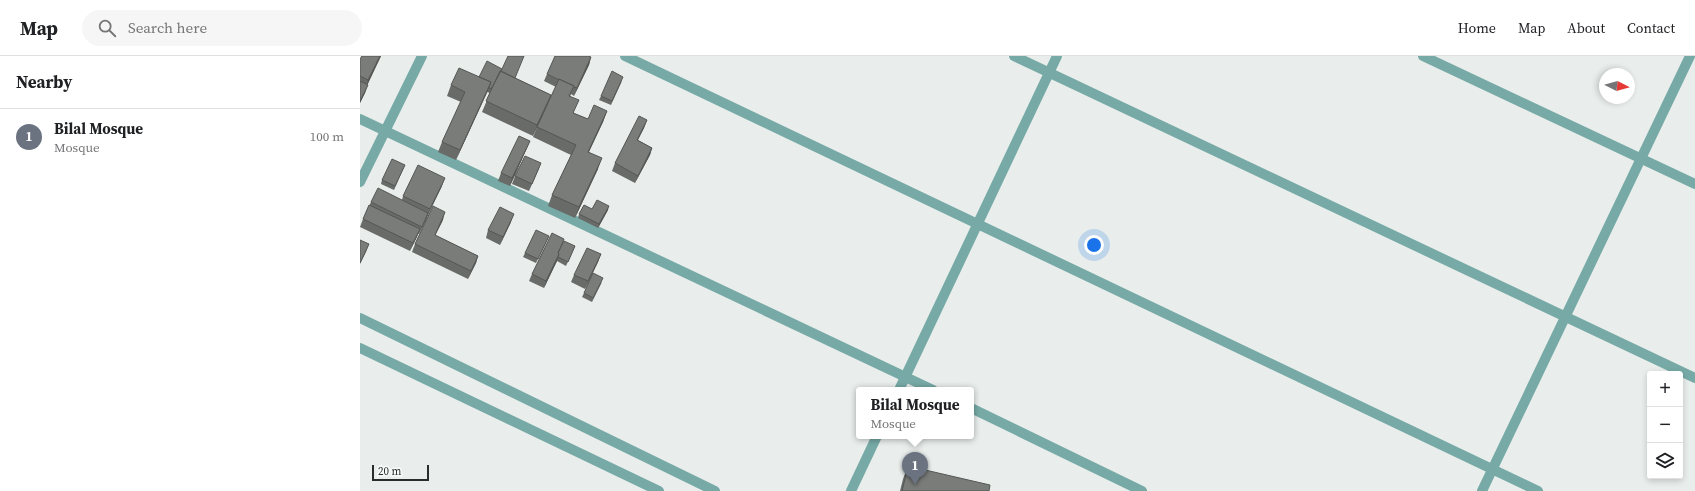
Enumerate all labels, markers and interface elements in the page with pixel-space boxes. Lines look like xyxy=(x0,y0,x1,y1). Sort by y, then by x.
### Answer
search box xyxy=(82,10,362,46)
text: Map xyxy=(20,15,58,41)
icon: search xyxy=(96,17,118,39)
text: Search here xyxy=(128,17,207,38)
text: Home xyxy=(1458,18,1496,38)
text: Map xyxy=(1518,18,1545,38)
text: About xyxy=(1567,18,1605,38)
text: Contact xyxy=(1627,18,1675,38)
north arrow xyxy=(1599,68,1635,104)
text: Nearby xyxy=(16,70,72,94)
text: Bilal Mosque xyxy=(54,118,143,139)
text: 1 xyxy=(25,128,33,145)
text: 100 m xyxy=(310,128,344,145)
text: Mosque xyxy=(54,139,100,156)
your location xyxy=(1084,235,1104,255)
map controls xyxy=(1647,371,1683,479)
button: + xyxy=(1647,371,1683,407)
popup xyxy=(856,387,974,439)
text: Bilal Mosque xyxy=(870,394,960,415)
button: − xyxy=(1647,407,1683,443)
text: Mosque xyxy=(870,415,916,432)
button: layers xyxy=(1647,443,1683,479)
pin: 1 xyxy=(902,452,928,485)
scale bar xyxy=(372,463,429,482)
text: 20 m xyxy=(378,464,401,479)

